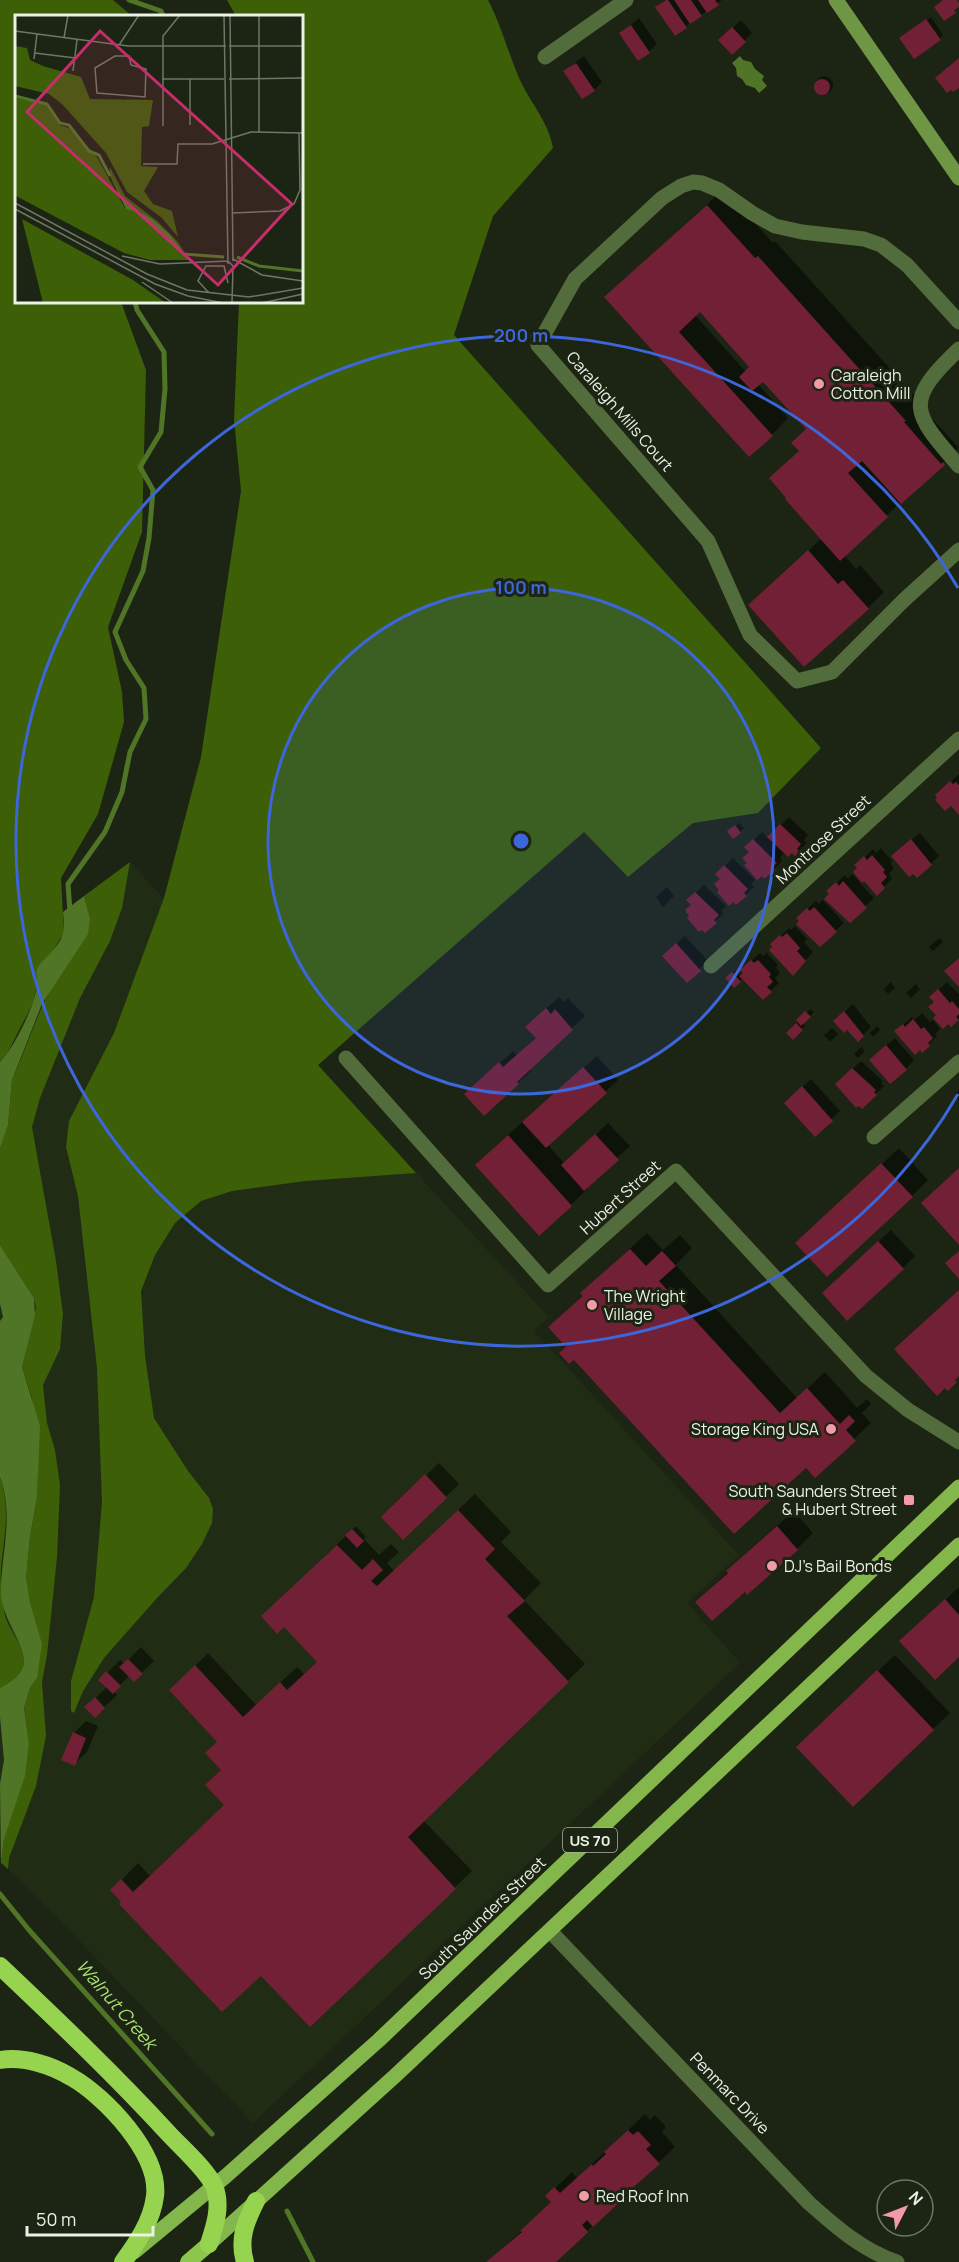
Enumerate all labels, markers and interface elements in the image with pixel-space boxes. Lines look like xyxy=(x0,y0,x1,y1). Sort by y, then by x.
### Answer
inset map xyxy=(15,15,303,303)
text: 200 m xyxy=(494,323,548,347)
street label: Caraleigh Mills Court xyxy=(562,346,678,476)
place label: Caraleigh Cotton Mill xyxy=(831,364,911,404)
marker: Caraleigh Cotton Mill xyxy=(812,377,826,391)
text: 100 m xyxy=(495,575,547,599)
street label: Montrose Street xyxy=(771,789,875,889)
centre of rings xyxy=(511,831,531,851)
street label: Hubert Street xyxy=(575,1155,665,1239)
place label: The Wright Village xyxy=(604,1285,685,1325)
marker: The Wright Village xyxy=(585,1298,599,1312)
place label: Storage King USA xyxy=(691,1418,819,1440)
marker: Storage King USA xyxy=(824,1422,838,1436)
place label: South Saunders Street & Hubert Street xyxy=(728,1480,897,1520)
marker: South Saunders Street & Hubert Street xyxy=(902,1493,916,1507)
place label: DJ's Bail Bonds xyxy=(784,1555,892,1577)
marker: DJ's Bail Bonds xyxy=(765,1559,779,1573)
road number: US 70 xyxy=(563,1828,617,1852)
street label: South Saunders Street xyxy=(414,1852,550,1984)
water label: Walnut Creek xyxy=(71,1954,165,2056)
street label: Penmarc Drive xyxy=(685,2047,775,2139)
north arrow xyxy=(875,2178,935,2238)
place label: Red Roof Inn xyxy=(596,2185,689,2207)
text: N xyxy=(904,2186,928,2210)
marker: Red Roof Inn xyxy=(577,2189,591,2203)
scale bar xyxy=(27,2199,153,2237)
text: 50 m xyxy=(36,2207,76,2231)

